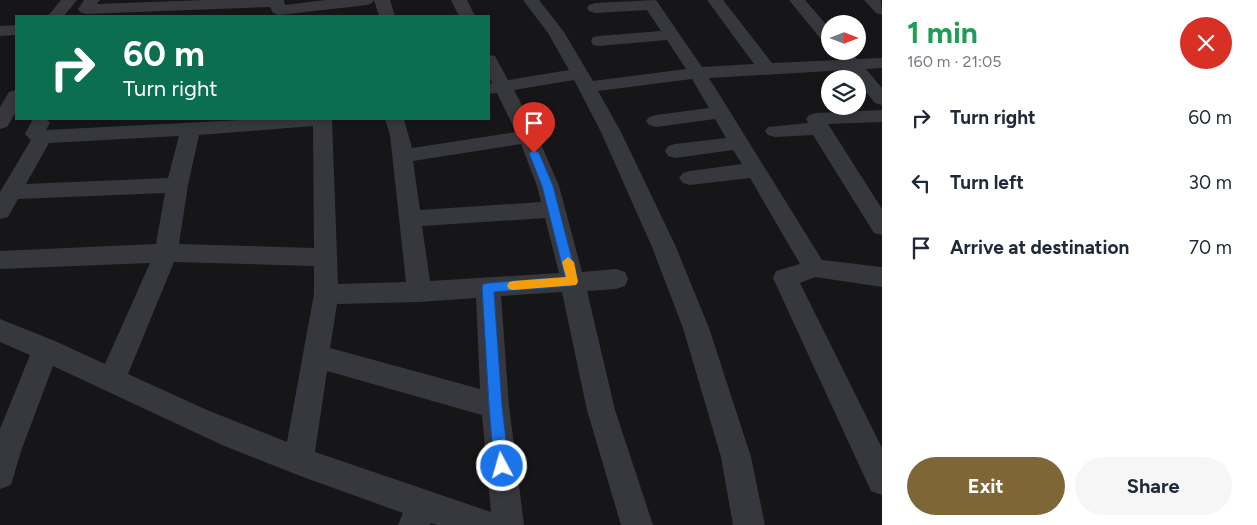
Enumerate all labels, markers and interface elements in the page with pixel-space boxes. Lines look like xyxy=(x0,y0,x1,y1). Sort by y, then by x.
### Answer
text: 1 min xyxy=(907,14,978,51)
north arrow xyxy=(821,15,866,60)
map controls xyxy=(821,15,866,115)
button: close xyxy=(1180,17,1232,69)
text: 60 m xyxy=(123,33,205,75)
icon: right xyxy=(40,35,105,100)
text: 160 m · 21:05 xyxy=(907,52,1002,71)
button: layers xyxy=(821,70,866,115)
text: Turn right xyxy=(123,75,218,102)
pin xyxy=(513,102,555,153)
icon: right xyxy=(907,104,935,132)
text: Turn right xyxy=(950,106,1036,129)
text: 60 m xyxy=(1188,106,1232,129)
icon: arrive xyxy=(520,109,548,137)
icon: left xyxy=(907,169,935,197)
text: Turn left xyxy=(950,171,1024,194)
text: 30 m xyxy=(1189,171,1232,194)
icon: arrive xyxy=(907,234,935,262)
text: Arrive at destination xyxy=(950,236,1129,259)
text: 70 m xyxy=(1189,236,1232,259)
position arrow xyxy=(475,439,527,491)
button: Exit xyxy=(907,457,1065,515)
button: Share xyxy=(1075,457,1232,515)

